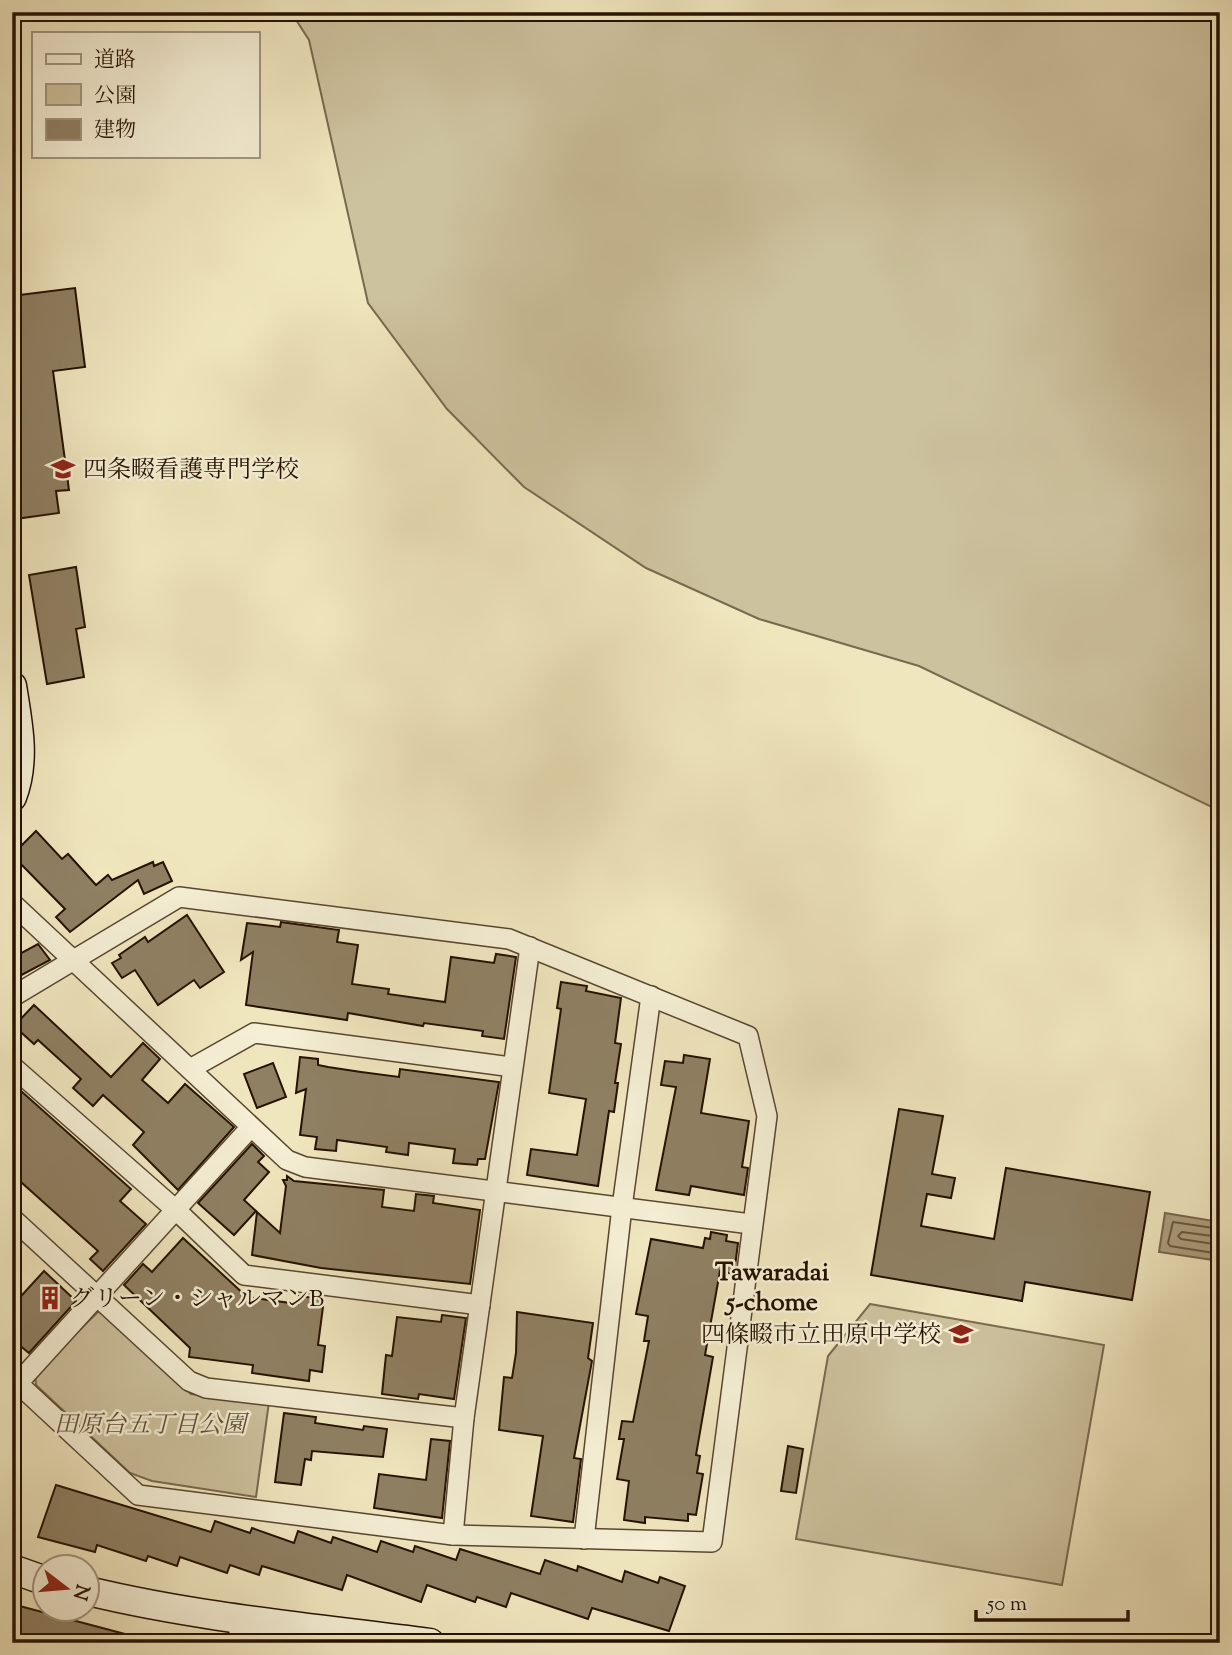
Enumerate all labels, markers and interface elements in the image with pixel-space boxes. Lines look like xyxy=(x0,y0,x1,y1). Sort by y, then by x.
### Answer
legend xyxy=(32,32,259,158)
text: 道路 xyxy=(94,46,136,76)
text: 公園 xyxy=(94,82,136,112)
text: 建物 xyxy=(94,116,136,146)
place label: 四条畷看護専門学校 xyxy=(83,454,299,488)
school or university icon: 四条畷看護専門学校 xyxy=(49,455,77,483)
district label: Tawaradai 5-chome xyxy=(715,1255,830,1322)
place label: グリーン・シャルマンB xyxy=(70,1283,324,1317)
building icon: グリーン・シャルマンB xyxy=(36,1284,64,1312)
place label: 四條畷市立田原中学校 xyxy=(701,1319,941,1353)
school or university icon: 四條畷市立田原中学校 xyxy=(947,1320,975,1348)
park label: 田原台五丁目公園 xyxy=(54,1409,250,1443)
north arrow xyxy=(32,1554,102,1624)
scale bar xyxy=(976,1578,1129,1622)
text: N xyxy=(65,1581,95,1603)
text: 50 m xyxy=(986,1590,1027,1620)

